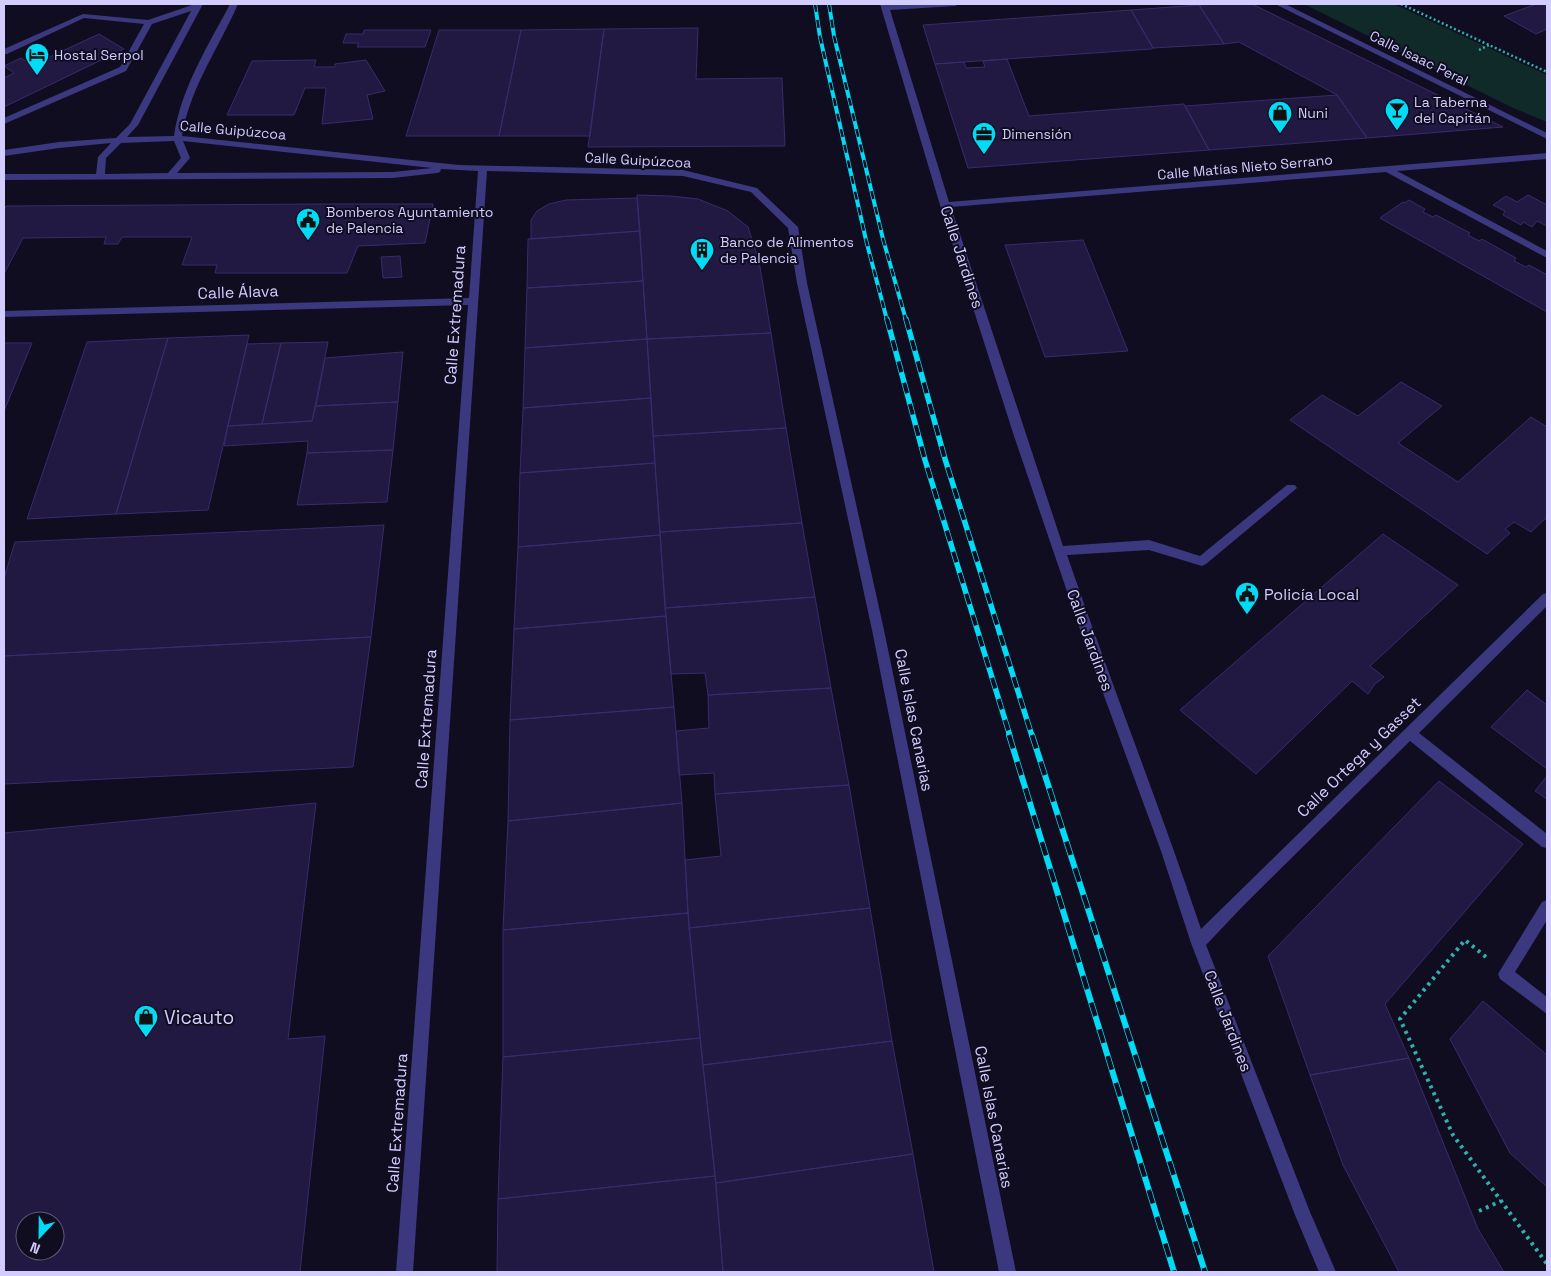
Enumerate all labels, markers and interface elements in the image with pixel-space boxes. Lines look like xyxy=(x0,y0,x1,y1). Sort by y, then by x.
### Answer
street label: Calle Isaac Peral xyxy=(1367,26,1471,90)
hotel icon: Hostal Serpol xyxy=(24,42,50,76)
place label: Hostal Serpol xyxy=(54,46,144,64)
place label: La Taberna del Capitán xyxy=(1414,93,1491,127)
bar icon: La Taberna del Capitán xyxy=(1384,97,1410,131)
shop icon: Nuni xyxy=(1267,100,1293,134)
place label: Nuni xyxy=(1298,104,1328,122)
street label: Calle Guipúzcoa xyxy=(179,116,287,144)
office icon: Dimensión xyxy=(971,121,997,155)
place label: Dimensión xyxy=(1002,125,1072,143)
street label: Calle Guipúzcoa xyxy=(584,148,692,172)
street label: Calle Matías Nieto Serrano xyxy=(1157,150,1333,184)
place label: Bomberos Ayuntamiento de Palencia xyxy=(326,203,494,237)
street label: Calle Jardines xyxy=(936,203,988,311)
public building icon: Bomberos Ayuntamiento de Palencia xyxy=(295,207,321,241)
place label: Banco de Alimentos de Palencia xyxy=(720,233,854,267)
building icon: Banco de Alimentos de Palencia xyxy=(689,237,715,271)
street label: Calle Extremadura xyxy=(440,245,470,385)
street label: Calle Álava xyxy=(197,280,279,304)
public building icon: Policía Local xyxy=(1234,581,1260,615)
place label: Policía Local xyxy=(1264,584,1359,605)
street label: Calle Jardines xyxy=(1062,586,1118,694)
street label: Calle Islas Canarias xyxy=(890,647,938,793)
street label: Calle Extremadura xyxy=(411,649,441,789)
street label: Calle Ortega y Gasset xyxy=(1292,692,1426,822)
street label: Calle Jardines xyxy=(1199,967,1257,1075)
shop icon: Vicauto xyxy=(133,1004,159,1038)
place label: Vicauto xyxy=(164,1005,234,1030)
street label: Calle Islas Canarias xyxy=(970,1044,1018,1190)
street label: Calle Extremadura xyxy=(382,1053,412,1193)
north arrow xyxy=(15,1211,65,1261)
text: N xyxy=(27,1238,43,1258)

